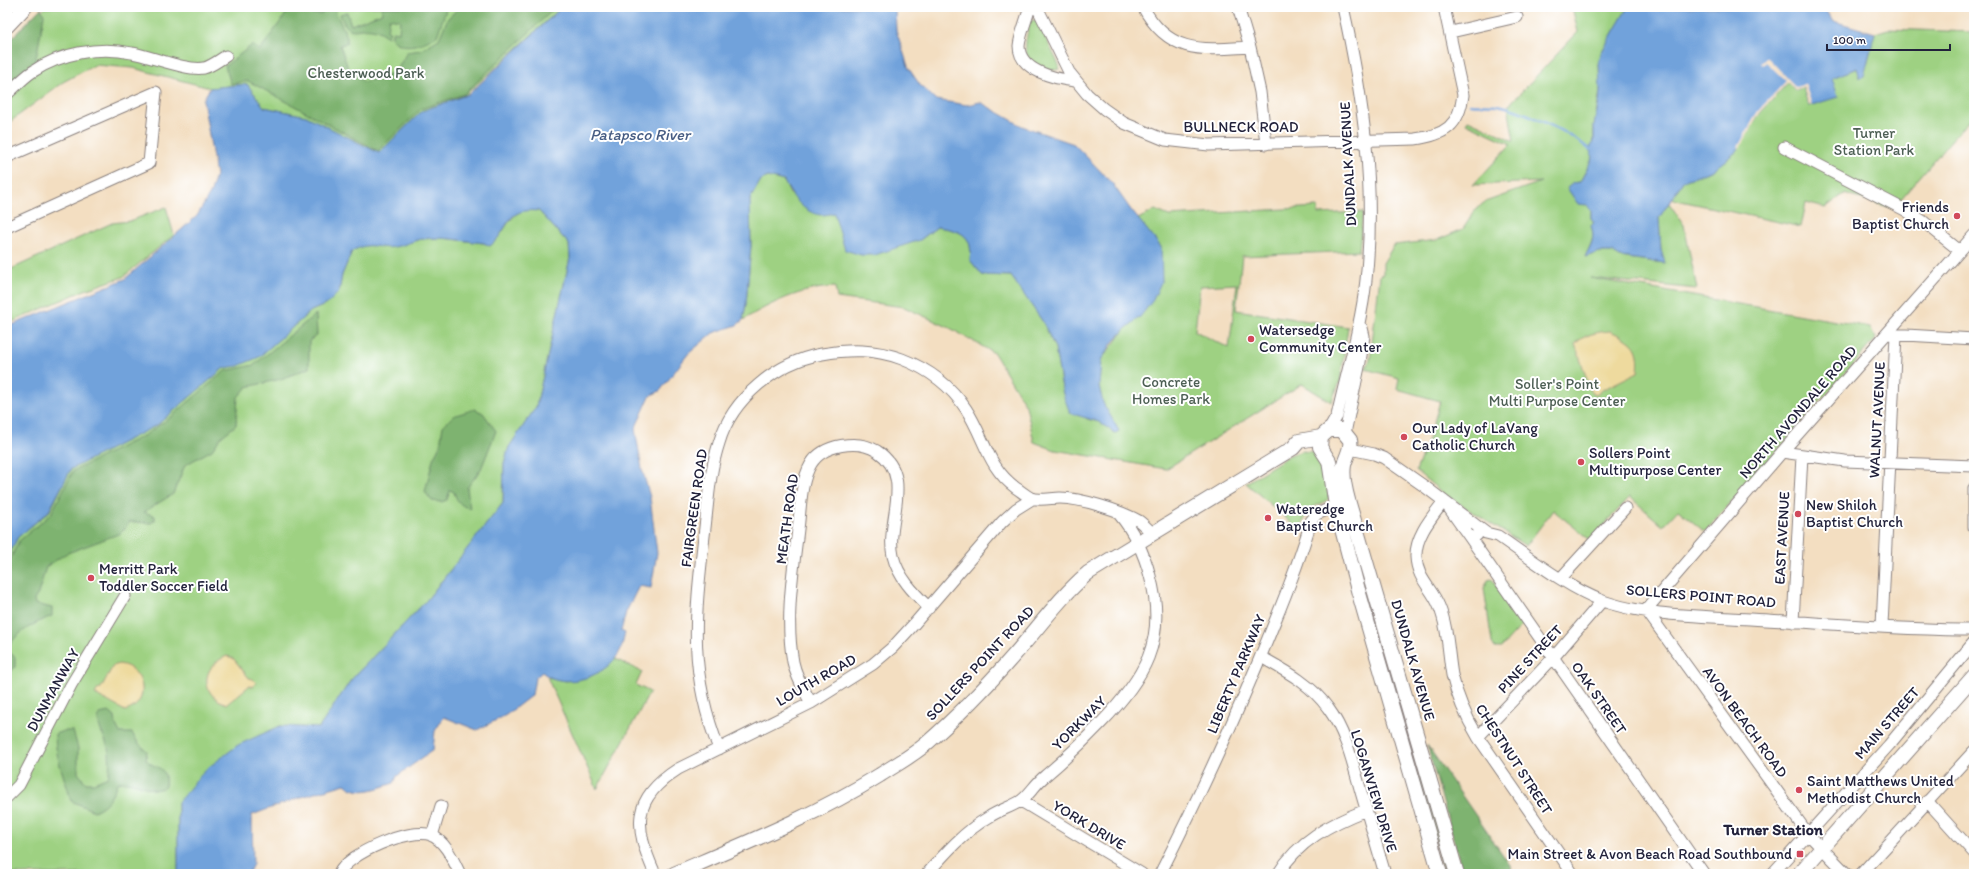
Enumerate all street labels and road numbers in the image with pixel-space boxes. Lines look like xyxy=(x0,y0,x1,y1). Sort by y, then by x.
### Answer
street label: DUNDALK AVENUE xyxy=(1336,101,1360,227)
street label: BULLNECK ROAD xyxy=(1184,118,1298,136)
street label: NORTH AVONDALE ROAD xyxy=(1735,342,1861,482)
street label: WALNUT AVENUE xyxy=(1865,361,1889,479)
street label: FAIRGREEN ROAD xyxy=(677,448,711,568)
street label: MEATH ROAD xyxy=(772,473,802,565)
street label: EAST AVENUE xyxy=(1771,491,1793,585)
street label: SOLLERS POINT ROAD xyxy=(1625,580,1777,612)
street label: DUNDALK AVENUE xyxy=(1387,597,1439,723)
street label: SOLLERS POINT ROAD xyxy=(922,602,1038,724)
street label: LIBERTY PARKWAY xyxy=(1203,611,1269,736)
street label: PINE STREET xyxy=(1494,621,1567,697)
street label: DUNMANWAY xyxy=(23,645,83,735)
street label: LOUTH ROAD xyxy=(773,650,859,710)
street label: OAK STREET xyxy=(1567,658,1631,738)
street label: AVON BEACH ROAD xyxy=(1699,663,1791,781)
street label: MAIN STREET xyxy=(1851,683,1924,763)
street label: YORKWAY xyxy=(1048,692,1110,754)
street label: CHESTNUT STREET xyxy=(1472,700,1557,818)
street label: LOGANVIEW DRIVE xyxy=(1347,728,1401,854)
street label: YORK DRIVE xyxy=(1049,796,1129,854)

